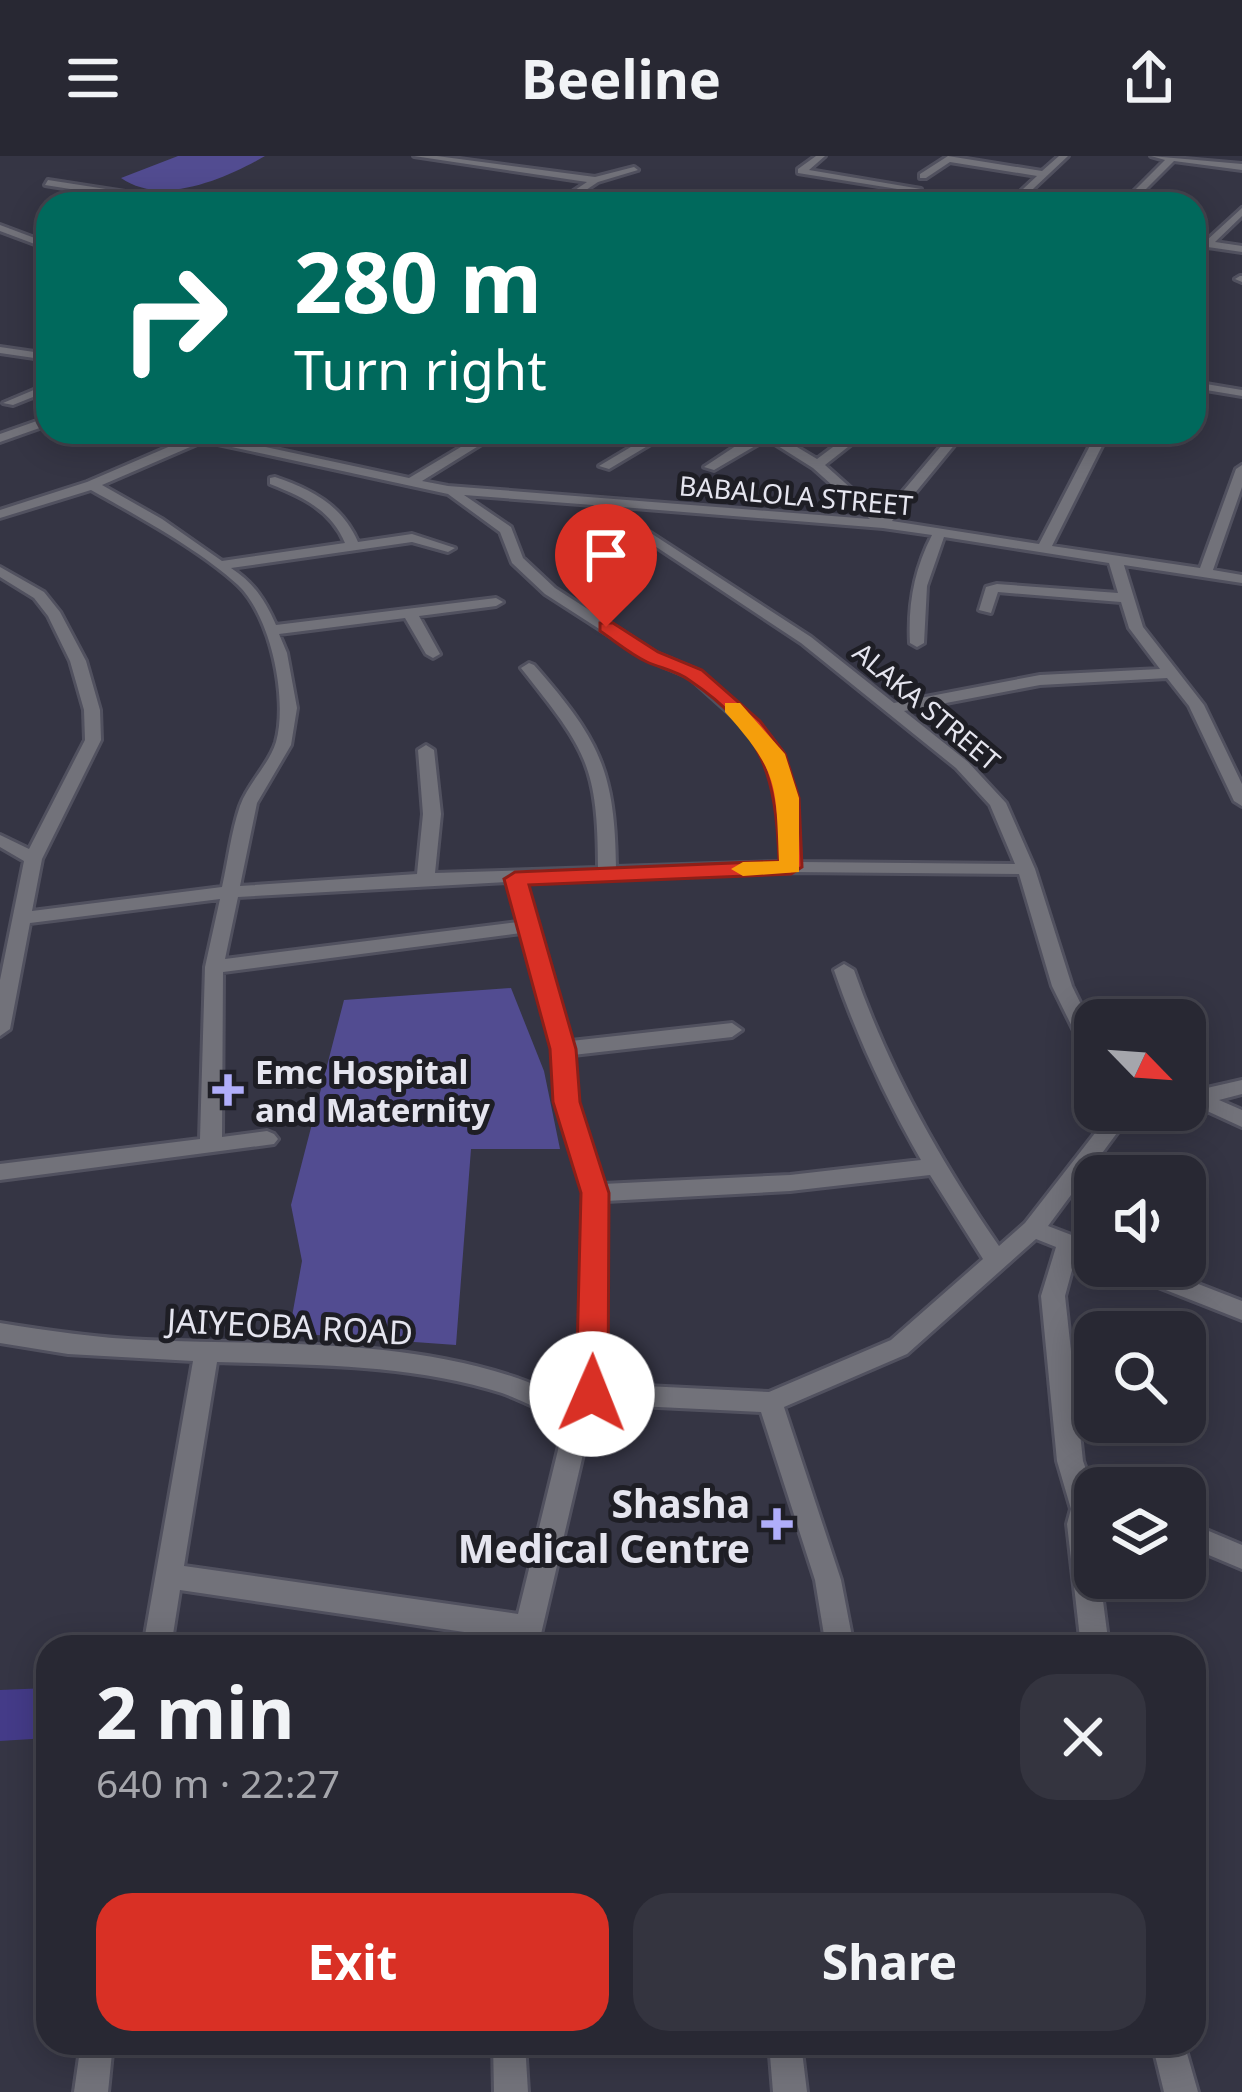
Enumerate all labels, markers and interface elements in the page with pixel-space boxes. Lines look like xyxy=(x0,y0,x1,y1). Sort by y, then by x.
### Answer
text: Beeline xyxy=(521,41,721,115)
icon: menu xyxy=(60,45,126,111)
icon: share xyxy=(1116,45,1182,111)
text: 280 m xyxy=(294,223,542,338)
icon: right xyxy=(96,240,252,396)
text: Turn right xyxy=(294,332,547,406)
street label: BABALOLA STREET xyxy=(678,466,914,524)
pin xyxy=(555,504,657,627)
icon: arrive xyxy=(573,522,639,588)
street label: ALAKA STREET xyxy=(846,634,1008,778)
north arrow xyxy=(1074,999,1206,1131)
map controls xyxy=(1074,999,1206,1599)
place label: Emc Hospital and Maternity xyxy=(255,1049,490,1132)
marker: Emc Hospital and Maternity xyxy=(212,1074,244,1106)
button: sound xyxy=(1074,1155,1206,1287)
street label: JAIYEOBA ROAD xyxy=(163,1297,414,1355)
button: search xyxy=(1074,1311,1206,1443)
position arrow xyxy=(529,1331,655,1457)
button: layers xyxy=(1074,1467,1206,1599)
place label: Shasha Medical Centre xyxy=(458,1476,750,1574)
marker: Shasha Medical Centre xyxy=(761,1508,793,1540)
text: 2 min xyxy=(96,1662,294,1760)
button: close xyxy=(1020,1674,1146,1800)
text: 640 m · 22:27 xyxy=(96,1756,340,1809)
button: Exit xyxy=(96,1893,609,2031)
button: Share xyxy=(633,1893,1146,2031)

